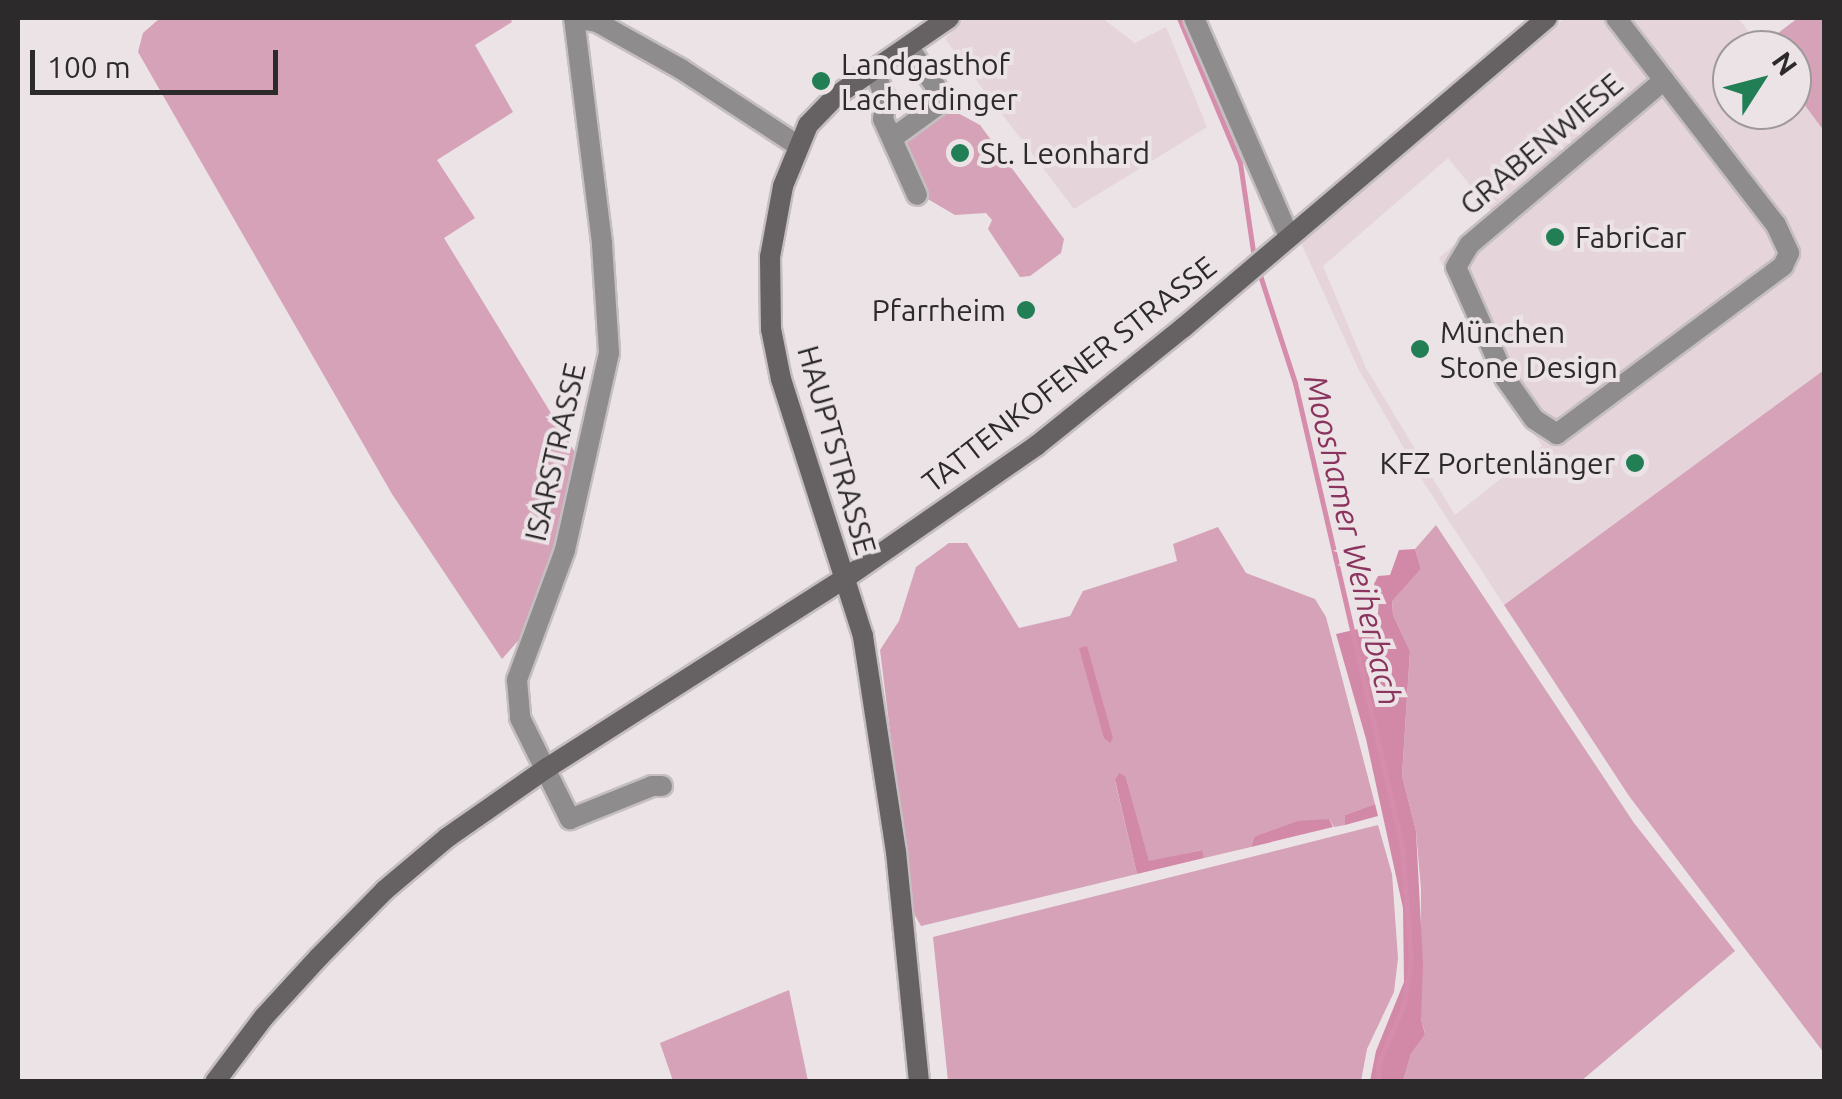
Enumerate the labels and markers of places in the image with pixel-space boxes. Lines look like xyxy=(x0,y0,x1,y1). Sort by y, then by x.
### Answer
place label: Landgasthof Lacherdinger xyxy=(841,46,1018,116)
marker: Landgasthof Lacherdinger xyxy=(810,70,832,92)
place label: St. Leonhard xyxy=(980,135,1150,171)
marker: St. Leonhard xyxy=(949,142,971,164)
place label: FabriCar xyxy=(1575,219,1686,255)
marker: FabriCar xyxy=(1544,226,1566,248)
place label: Pfarrheim xyxy=(872,292,1006,328)
marker: Pfarrheim xyxy=(1015,299,1037,321)
place label: München Stone Design xyxy=(1440,314,1618,384)
marker: München Stone Design xyxy=(1409,338,1431,360)
place label: KFZ Portenlänger xyxy=(1380,445,1615,481)
marker: KFZ Portenlänger xyxy=(1624,452,1646,474)

